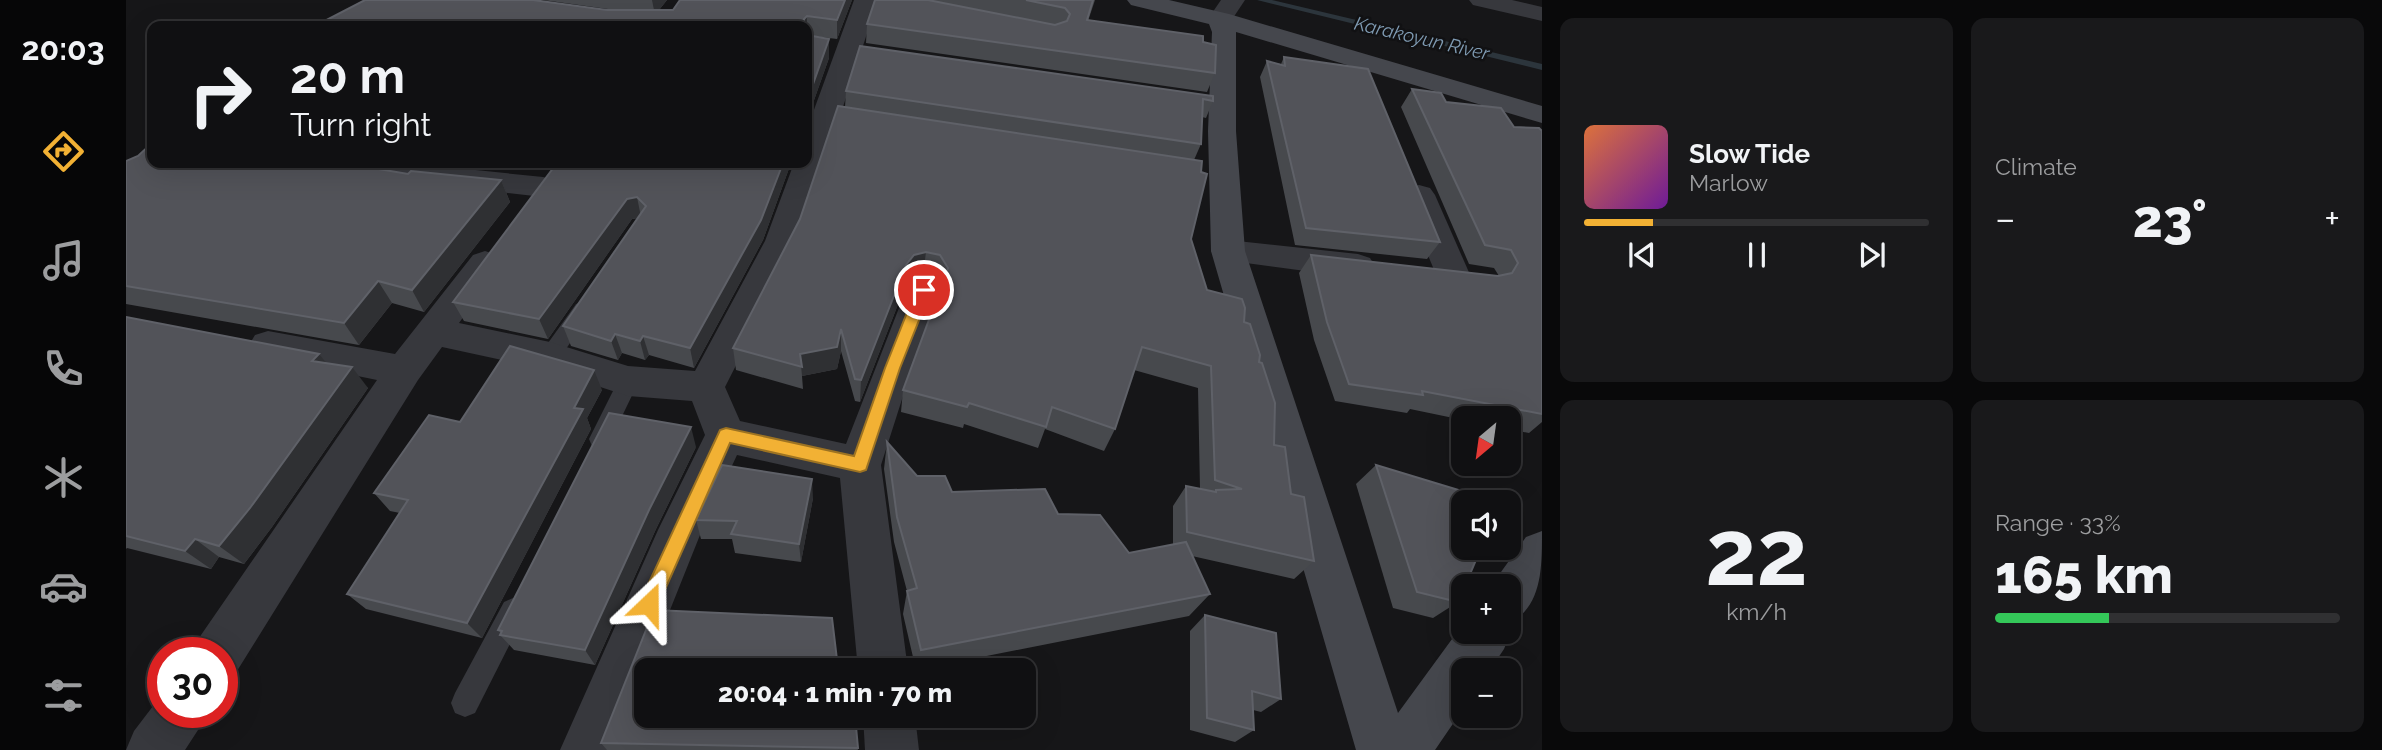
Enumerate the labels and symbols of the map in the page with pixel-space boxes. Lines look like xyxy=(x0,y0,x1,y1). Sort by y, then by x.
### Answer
water label: Karakoyun River xyxy=(1352,12,1493,65)
pin xyxy=(894,260,954,320)
north arrow xyxy=(1451,406,1521,476)
position arrow xyxy=(612,567,686,641)
speed limit sign: 30 xyxy=(147,637,238,728)

